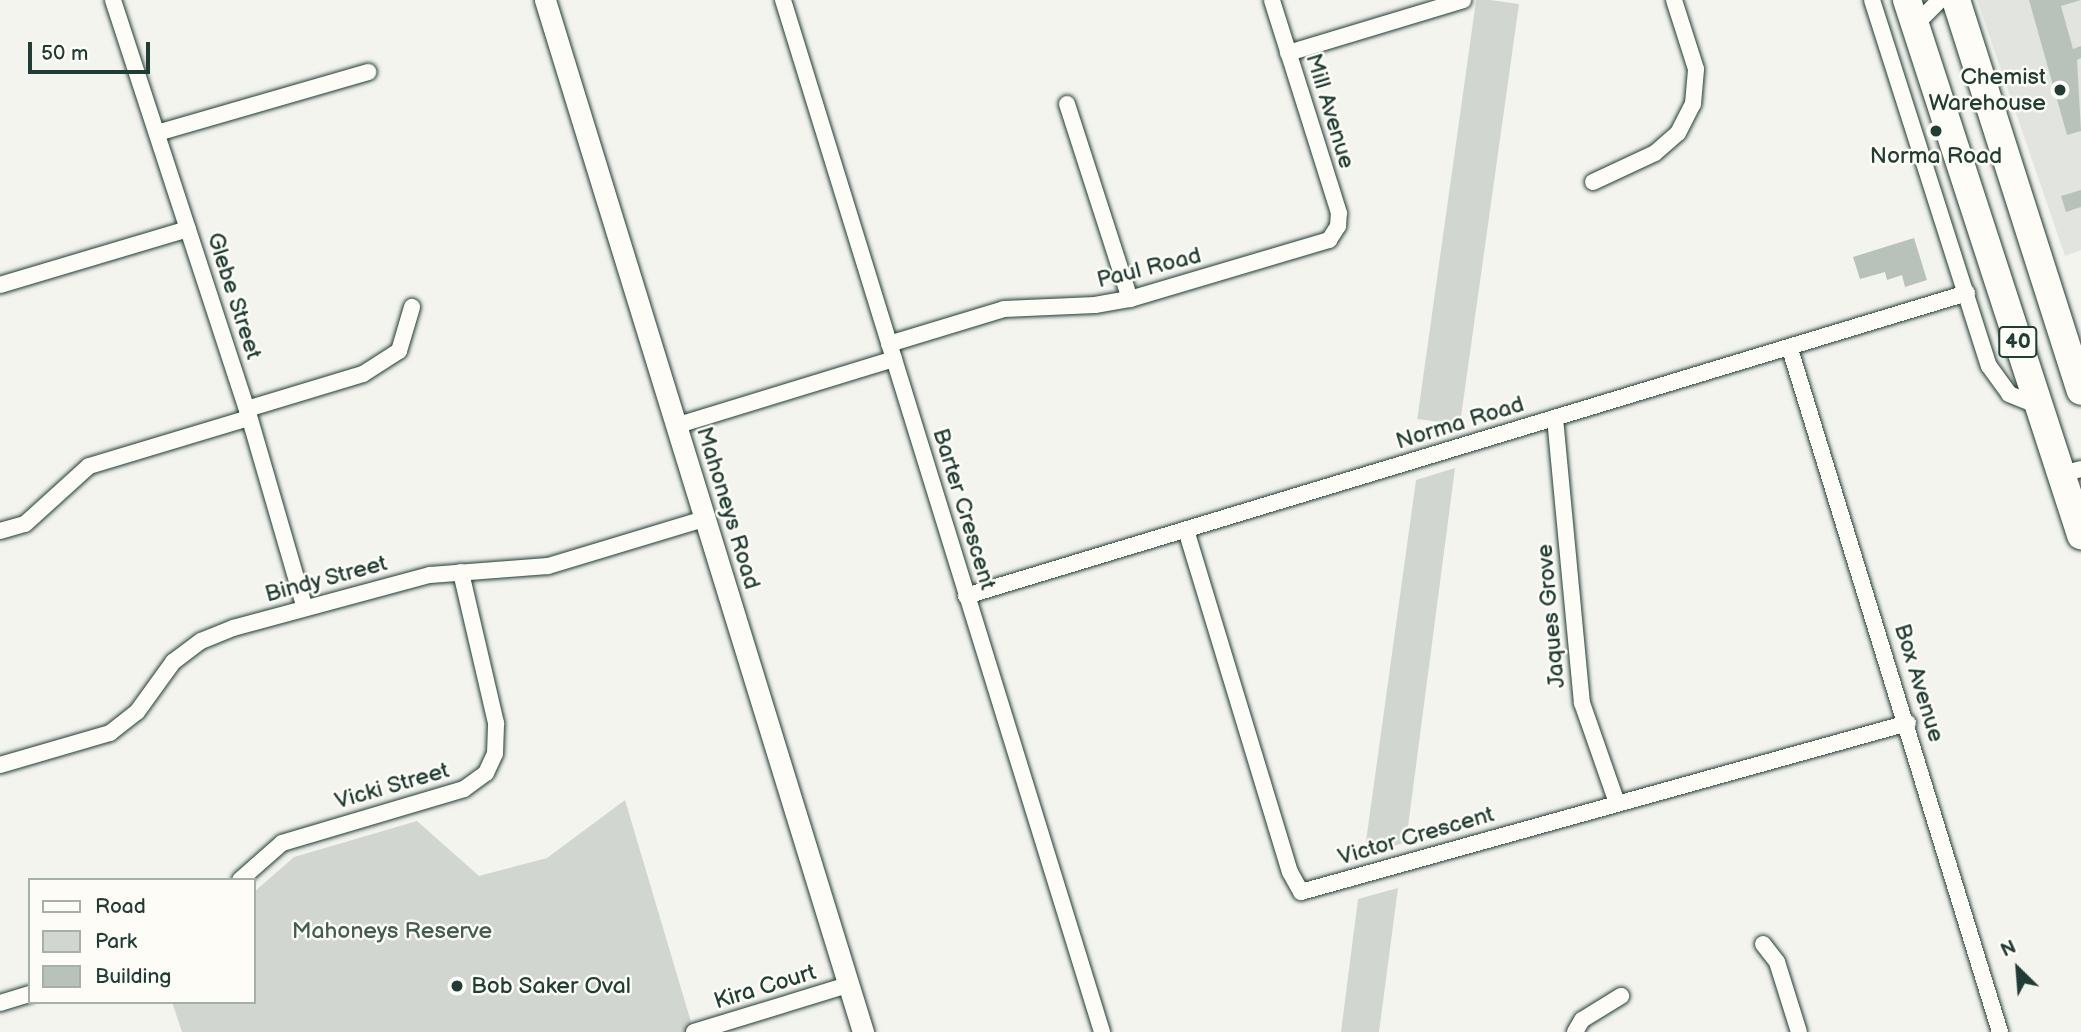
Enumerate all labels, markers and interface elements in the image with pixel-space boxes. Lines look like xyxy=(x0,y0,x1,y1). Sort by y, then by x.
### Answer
scale bar xyxy=(32,28,154,72)
text: 50 m xyxy=(41,41,88,66)
street label: Mill Avenue xyxy=(1299,50,1361,172)
place label: Chemist Warehouse xyxy=(1928,63,2046,117)
marker: Chemist Warehouse xyxy=(2052,82,2068,98)
marker: Norma Road xyxy=(1928,123,1944,139)
place label: Norma Road xyxy=(1870,142,2002,170)
street label: Glebe Street xyxy=(201,229,267,363)
street label: Paul Road xyxy=(1094,242,1204,294)
road number: 40 xyxy=(1997,324,2039,360)
street label: Norma Road xyxy=(1393,390,1527,456)
street label: Mahoneys Road xyxy=(690,423,766,593)
street label: Barter Crescent xyxy=(926,425,1002,593)
street label: Jaques Grove xyxy=(1531,543,1571,689)
street label: Bindy Street xyxy=(261,549,391,609)
street label: Box Avenue xyxy=(1888,621,1950,745)
street label: Vicki Street xyxy=(332,756,452,816)
street label: Victor Crescent xyxy=(1335,801,1497,871)
legend xyxy=(28,878,256,1004)
text: Road xyxy=(95,894,146,919)
park label: Mahoneys Reserve xyxy=(292,917,492,945)
text: Park xyxy=(95,929,137,954)
north arrow xyxy=(1983,934,2053,1004)
text: N xyxy=(1998,936,2020,963)
street label: Kira Court xyxy=(711,958,819,1016)
text: Building xyxy=(95,964,171,989)
place label: Bob Saker Oval xyxy=(471,972,631,1000)
marker: Bob Saker Oval xyxy=(449,978,465,994)

